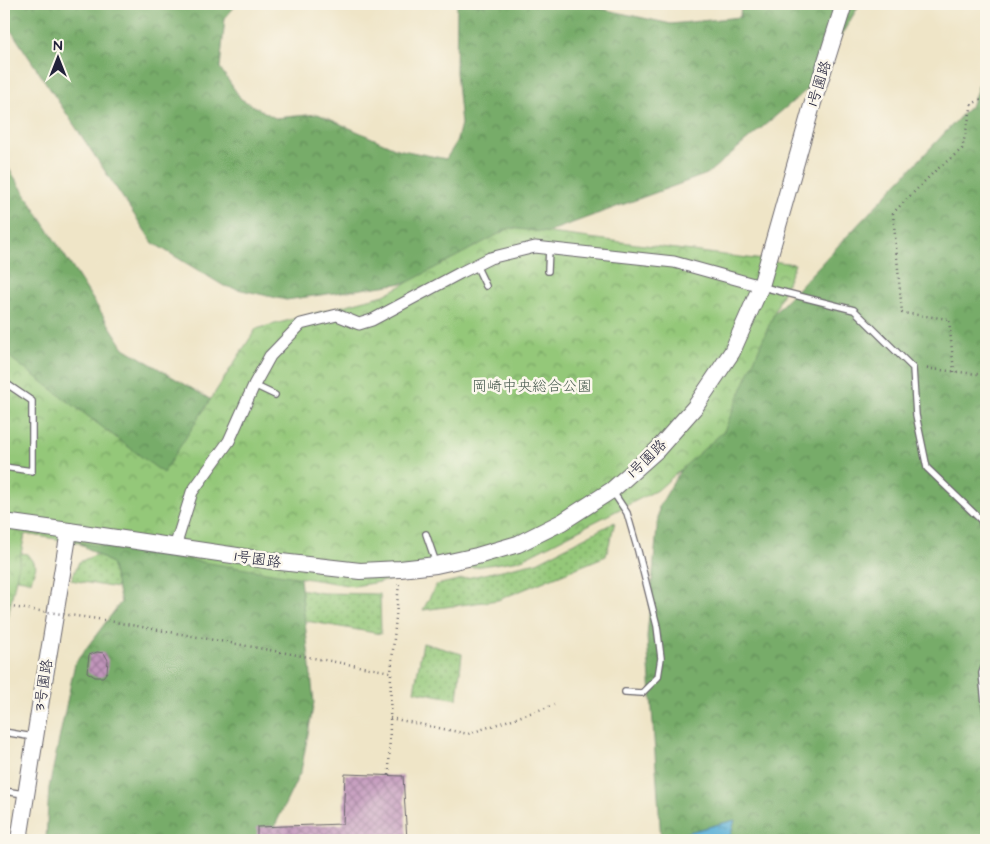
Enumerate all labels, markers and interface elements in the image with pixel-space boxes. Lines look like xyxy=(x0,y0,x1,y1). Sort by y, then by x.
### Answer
north arrow xyxy=(32,32,82,82)
text: N xyxy=(54,36,63,56)
street label: 1号園路 xyxy=(802,58,837,109)
park label: 岡崎中央総合公園 xyxy=(472,376,592,397)
street label: 1号園路 xyxy=(623,435,672,482)
street label: 1号園路 xyxy=(233,546,283,573)
street label: 3号園路 xyxy=(29,657,58,713)

